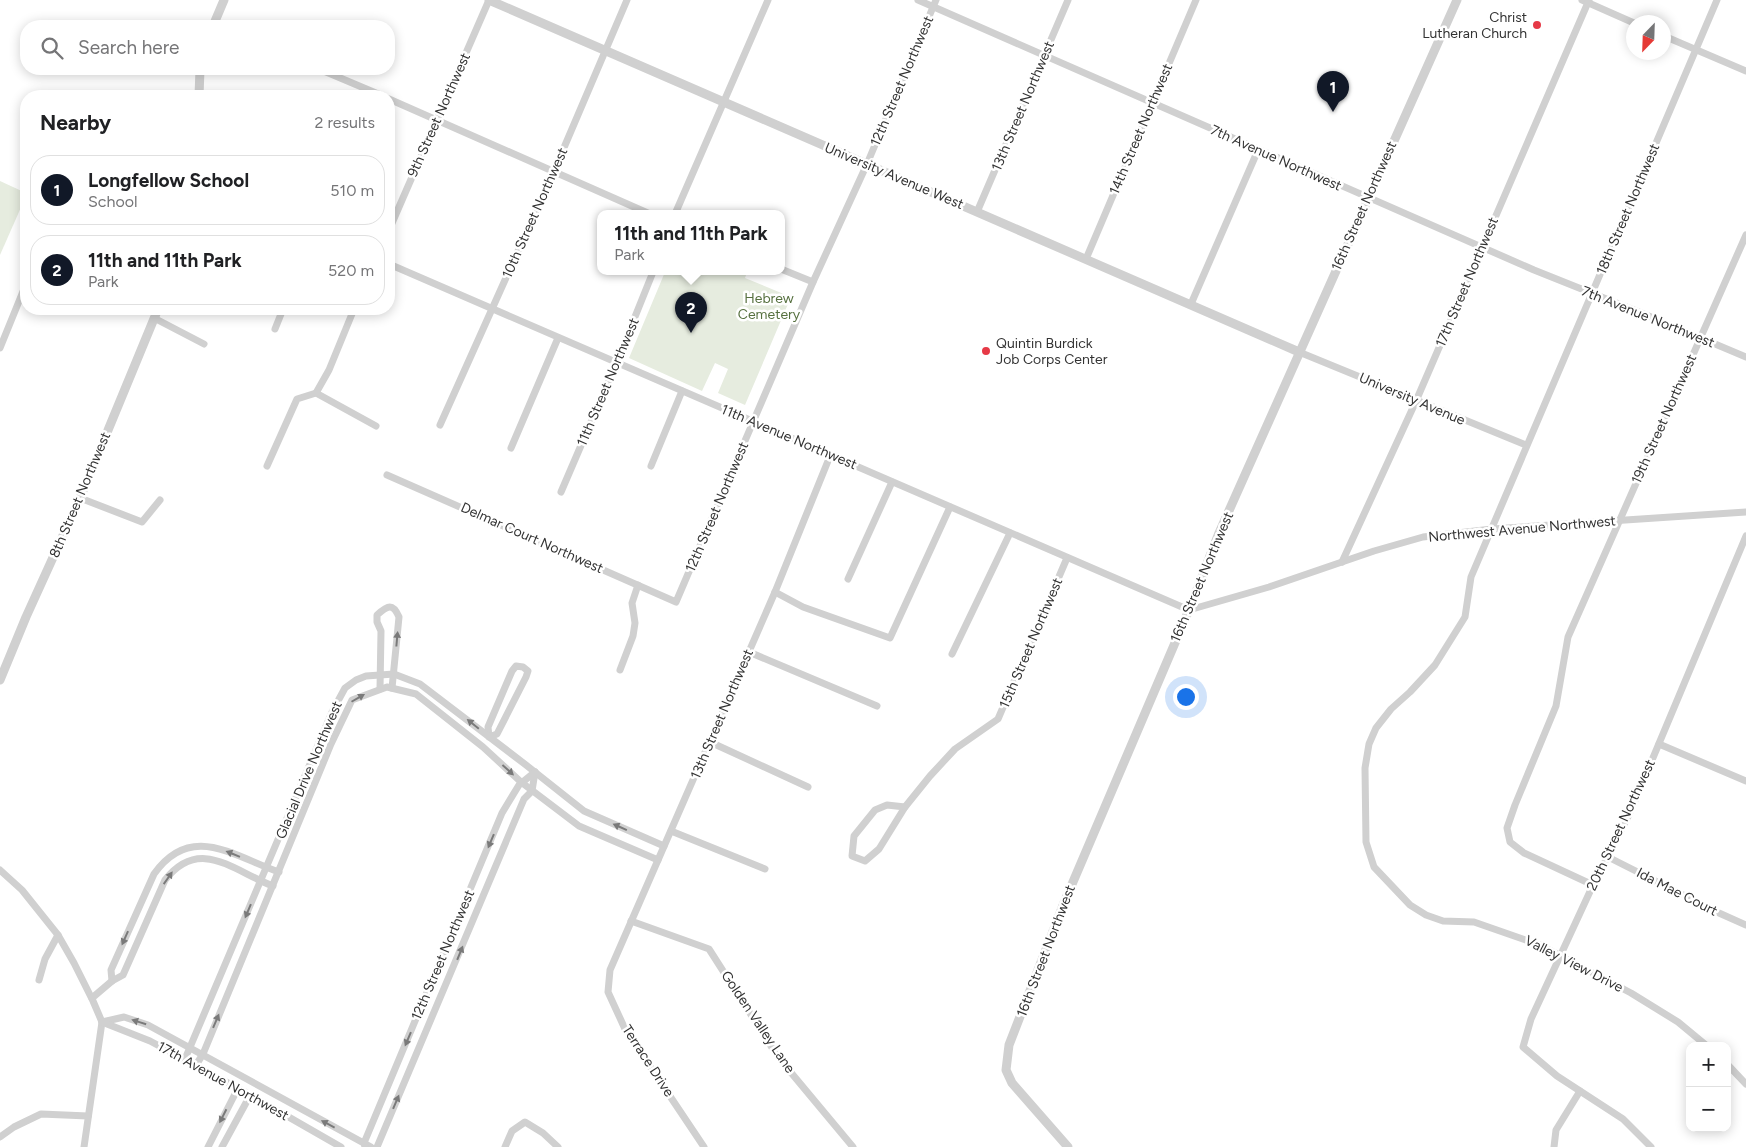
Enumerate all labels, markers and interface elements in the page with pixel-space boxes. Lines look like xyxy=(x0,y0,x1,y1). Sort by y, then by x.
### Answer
place label: Christ Lutheran Church xyxy=(1422,9,1527,42)
street label: 12th Street Northwest xyxy=(867,13,937,149)
north arrow xyxy=(1626,15,1671,60)
marker: Christ Lutheran Church xyxy=(1531,19,1543,31)
search box xyxy=(20,20,395,75)
icon: search xyxy=(38,34,66,62)
text: Search here xyxy=(78,36,180,59)
street label: 13th Street Northwest xyxy=(988,38,1058,174)
street label: 9th Street Northwest xyxy=(404,50,474,180)
street label: 14th Street Northwest xyxy=(1106,61,1176,197)
pin: 1 xyxy=(1317,71,1349,112)
text: Nearby xyxy=(40,110,111,135)
text: 2 results xyxy=(315,113,375,132)
street label: 7th Avenue Northwest xyxy=(1208,121,1344,195)
street label: University Avenue West xyxy=(822,139,966,213)
street label: 16th Street Northwest xyxy=(1328,139,1400,273)
street label: 18th Street Northwest xyxy=(1593,141,1663,277)
street label: 10th Street Northwest xyxy=(499,145,571,281)
text: Longfellow School xyxy=(88,169,249,192)
text: 1 xyxy=(54,181,60,200)
text: 510 m xyxy=(330,181,374,200)
text: School xyxy=(88,192,138,211)
popup xyxy=(597,210,785,275)
street label: 17th Street Northwest xyxy=(1432,214,1502,350)
text: 11th and 11th Park xyxy=(614,222,768,245)
text: Park xyxy=(614,245,645,264)
text: 11th and 11th Park xyxy=(88,249,242,272)
text: 2 xyxy=(52,261,62,280)
text: 520 m xyxy=(328,261,374,280)
text: Park xyxy=(88,272,118,291)
street label: 7th Avenue Northwest xyxy=(1579,283,1717,351)
park label: Hebrew Cemetery xyxy=(738,290,801,323)
pin: 2 xyxy=(675,292,707,333)
street label: 11th Street Northwest xyxy=(573,315,643,449)
place label: Quintin Burdick Job Corps Center xyxy=(996,335,1108,368)
marker: Quintin Burdick Job Corps Center xyxy=(980,345,992,357)
street label: 19th Street Northwest xyxy=(1628,352,1700,486)
street label: University Avenue xyxy=(1356,369,1468,429)
street label: 11th Avenue Northwest xyxy=(719,401,859,473)
street label: 8th Street Northwest xyxy=(46,430,114,560)
street label: 12th Street Northwest xyxy=(682,439,752,575)
street label: Delmar Court Northwest xyxy=(458,499,606,577)
street label: 16th Street Northwest xyxy=(1167,509,1237,645)
street label: Northwest Avenue Northwest xyxy=(1428,512,1616,546)
street label: 15th Street Northwest xyxy=(996,575,1066,711)
one-way arrow xyxy=(394,631,402,647)
street label: 13th Street Northwest xyxy=(687,646,757,782)
your location xyxy=(1173,684,1199,710)
one-way arrow xyxy=(351,694,366,702)
street label: Glacial Drive Northwest xyxy=(272,698,346,842)
one-way arrow xyxy=(467,719,480,730)
street label: 20th Street Northwest xyxy=(1583,757,1659,893)
one-way arrow xyxy=(501,764,513,776)
one-way arrow xyxy=(613,822,627,830)
one-way arrow xyxy=(486,834,494,848)
one-way arrow xyxy=(226,850,241,858)
street label: Ida Mae Court xyxy=(1634,864,1720,920)
one-way arrow xyxy=(163,872,173,885)
street label: 16th Street Northwest xyxy=(1013,883,1079,1019)
street label: 12th Street Northwest xyxy=(408,887,478,1023)
one-way arrow xyxy=(244,904,252,918)
one-way arrow xyxy=(120,931,128,945)
street label: Valley View Drive xyxy=(1522,932,1626,996)
one-way arrow xyxy=(456,945,464,960)
street label: Golden Valley Lane xyxy=(718,968,799,1077)
one-way arrow xyxy=(213,1014,221,1028)
one-way arrow xyxy=(131,1018,146,1026)
street label: Terrace Drive xyxy=(618,1022,678,1100)
one-way arrow xyxy=(404,1032,412,1047)
street label: 17th Avenue Northwest xyxy=(154,1038,292,1124)
map controls xyxy=(1686,1042,1731,1132)
button: + xyxy=(1686,1042,1731,1087)
button: − xyxy=(1686,1087,1731,1132)
one-way arrow xyxy=(392,1095,400,1109)
one-way arrow xyxy=(219,1109,227,1123)
one-way arrow xyxy=(321,1120,335,1128)

